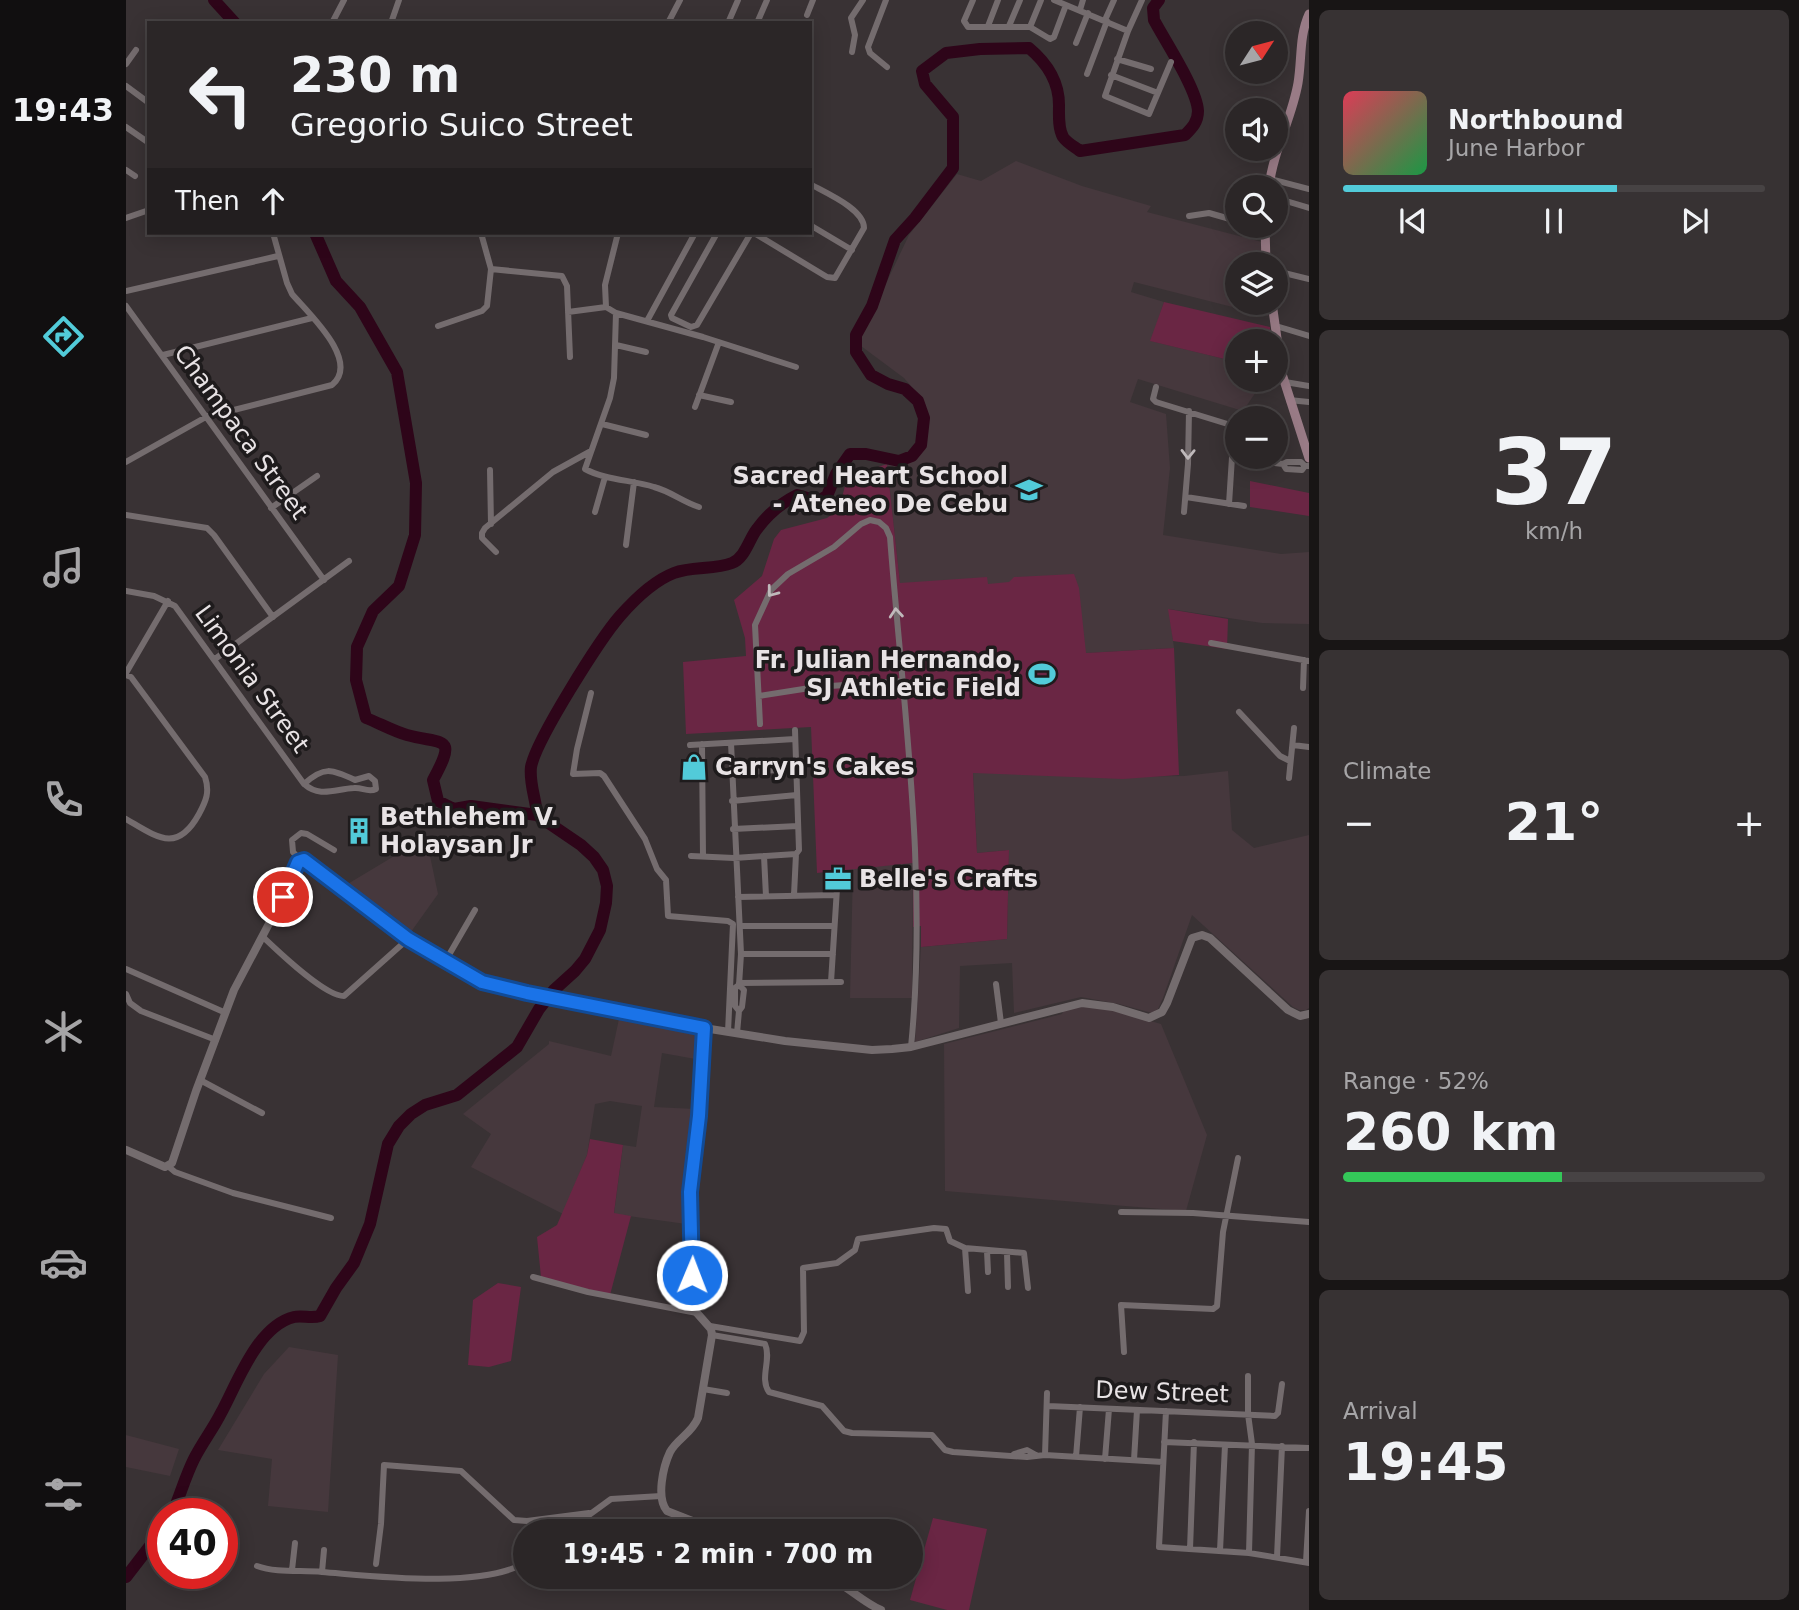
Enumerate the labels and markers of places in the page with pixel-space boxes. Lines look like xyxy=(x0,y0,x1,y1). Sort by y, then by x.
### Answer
place label: Sacred Heart School - Ateneo De Cebu xyxy=(733,462,1008,518)
school or university icon: Sacred Heart School - Ateneo De Cebu xyxy=(1014,475,1044,505)
place label: Fr. Julian Hernando, SJ Athletic Field xyxy=(755,646,1021,702)
sports icon: Fr. Julian Hernando, SJ Athletic Field xyxy=(1027,659,1057,689)
shop icon: Carryn's Cakes xyxy=(679,752,709,782)
place label: Carryn's Cakes xyxy=(715,753,915,781)
place label: Bethlehem V. Holaysan Jr xyxy=(380,803,559,859)
building icon: Bethlehem V. Holaysan Jr xyxy=(344,816,374,846)
office icon: Belle's Crafts xyxy=(823,864,853,894)
place label: Belle's Crafts xyxy=(859,865,1038,893)
pin xyxy=(253,867,313,927)

